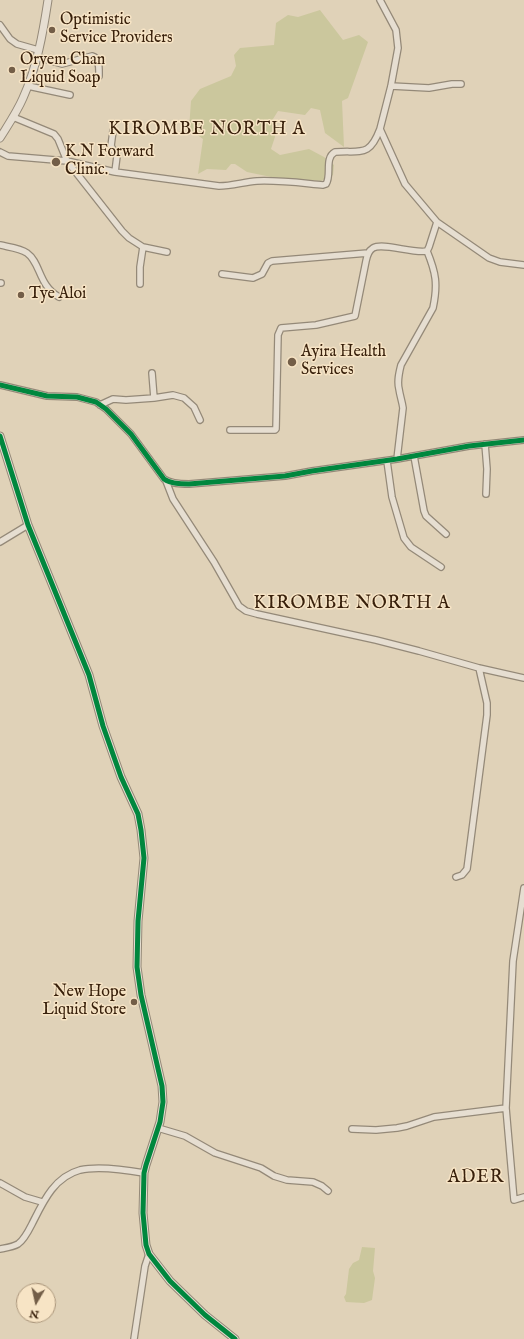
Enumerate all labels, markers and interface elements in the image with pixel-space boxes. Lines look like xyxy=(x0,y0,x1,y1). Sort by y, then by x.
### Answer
place label: Optimistic Service Providers xyxy=(60,11,173,49)
marker: Optimistic Service Providers xyxy=(47,25,57,35)
place label: Oryem Chan Liquid Soap xyxy=(20,51,105,89)
marker: Oryem Chan Liquid Soap xyxy=(7,65,17,75)
district label: KIROMBE NORTH A xyxy=(108,119,306,141)
place label: K.N Forward Clinic. xyxy=(65,143,154,181)
marker: K.N Forward Clinic. xyxy=(50,156,62,168)
place label: Tye Aloi xyxy=(29,285,86,305)
marker: Tye Aloi xyxy=(16,290,26,300)
place label: Ayira Health Services xyxy=(301,343,386,381)
marker: Ayira Health Services xyxy=(286,356,298,368)
district label: KIROMBE NORTH A xyxy=(253,593,451,615)
place label: New Hope Liquid Store xyxy=(43,983,126,1021)
marker: New Hope Liquid Store xyxy=(129,997,139,1007)
district label: ADER xyxy=(448,1167,504,1189)
north arrow xyxy=(16,1283,56,1323)
text: N xyxy=(28,1306,40,1322)

